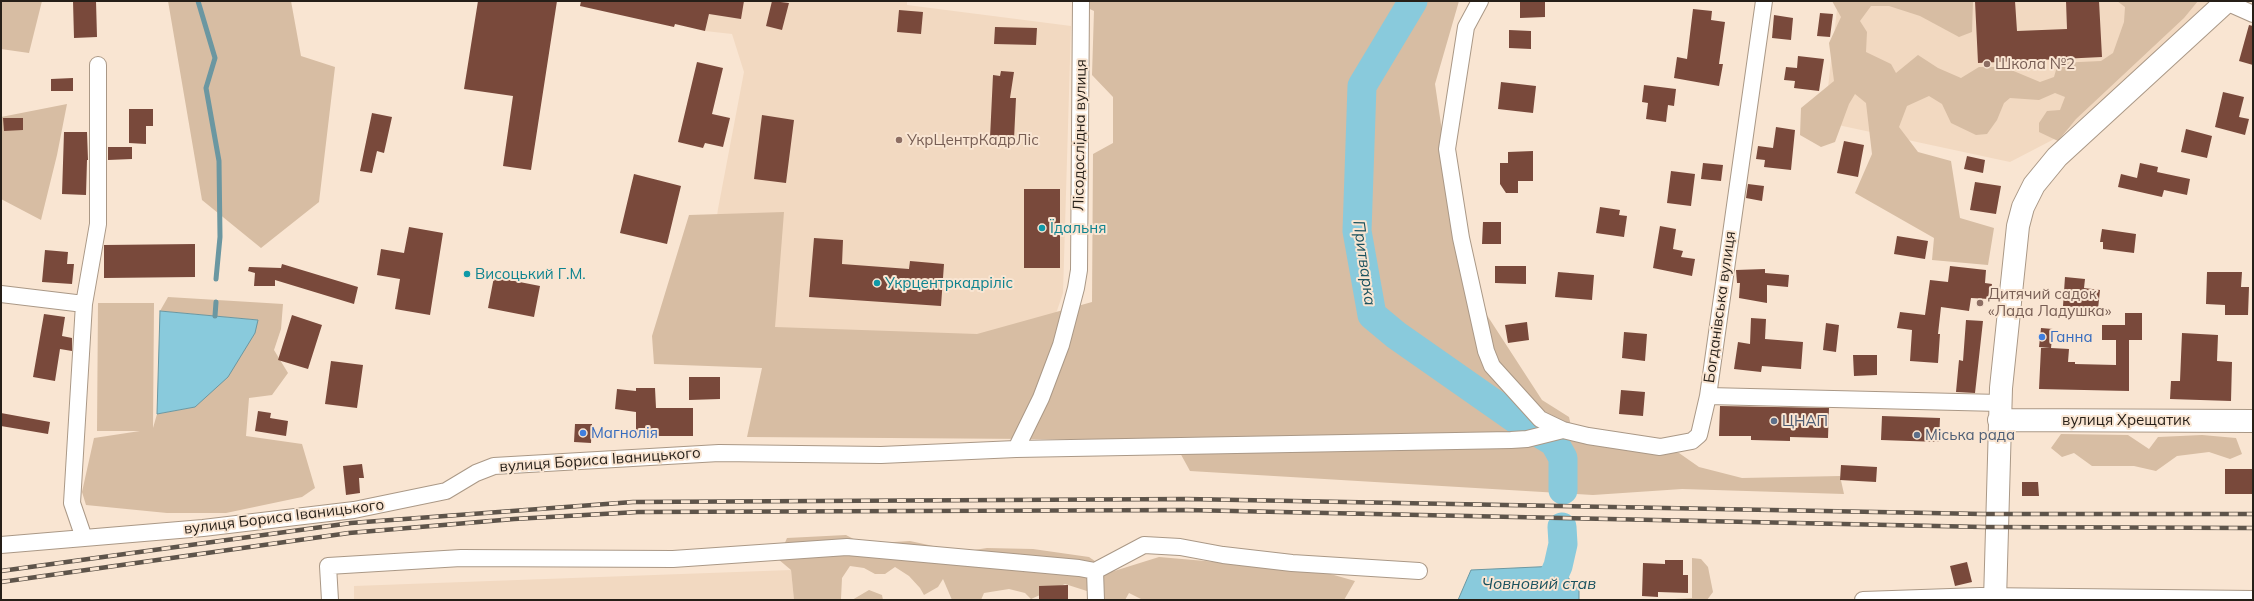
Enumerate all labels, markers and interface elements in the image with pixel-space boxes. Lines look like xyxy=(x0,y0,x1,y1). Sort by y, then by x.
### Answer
place label: Школа №2 xyxy=(1995,55,2075,73)
street label: Лісодослідна вулиця xyxy=(1070,59,1090,211)
marker: Школа №2 xyxy=(1982,59,1992,69)
place label: УкрЦентрКадрЛіс xyxy=(907,131,1039,149)
marker: УкрЦентрКадрЛіс xyxy=(894,135,904,145)
place label: Їдальня xyxy=(1050,219,1106,237)
water label: Притварка xyxy=(1349,219,1379,307)
marker: Їдальня xyxy=(1037,223,1047,233)
street label: Богданівська вулиця xyxy=(1700,230,1740,384)
place label: Висоцький Г.М. xyxy=(475,265,586,283)
marker: Висоцький Г.М. xyxy=(462,269,472,279)
place label: Укрцентркадріліс xyxy=(885,274,1013,292)
marker: Укрцентркадріліс xyxy=(872,278,882,288)
place label: Дитячий садок «Лада Ладушка» xyxy=(1988,285,2111,320)
marker: Дитячий садок «Лада Ладушка» xyxy=(1975,298,1985,308)
place label: Ганна xyxy=(2050,328,2093,346)
marker: Ганна xyxy=(2037,332,2047,342)
street label: вулиця Хрещатик xyxy=(2062,411,2190,429)
place label: ЦНАП xyxy=(1782,412,1828,430)
marker: ЦНАП xyxy=(1769,416,1779,426)
place label: Магнолія xyxy=(591,424,658,442)
place label: Міська рада xyxy=(1925,426,2015,444)
marker: Магнолія xyxy=(578,428,588,438)
marker: Міська рада xyxy=(1912,430,1922,440)
street label: вулиця Бориса Іваницького xyxy=(499,444,701,476)
street label: вулиця Бориса Іваницького xyxy=(183,496,385,538)
water label: Човновий став xyxy=(1482,574,1596,594)

